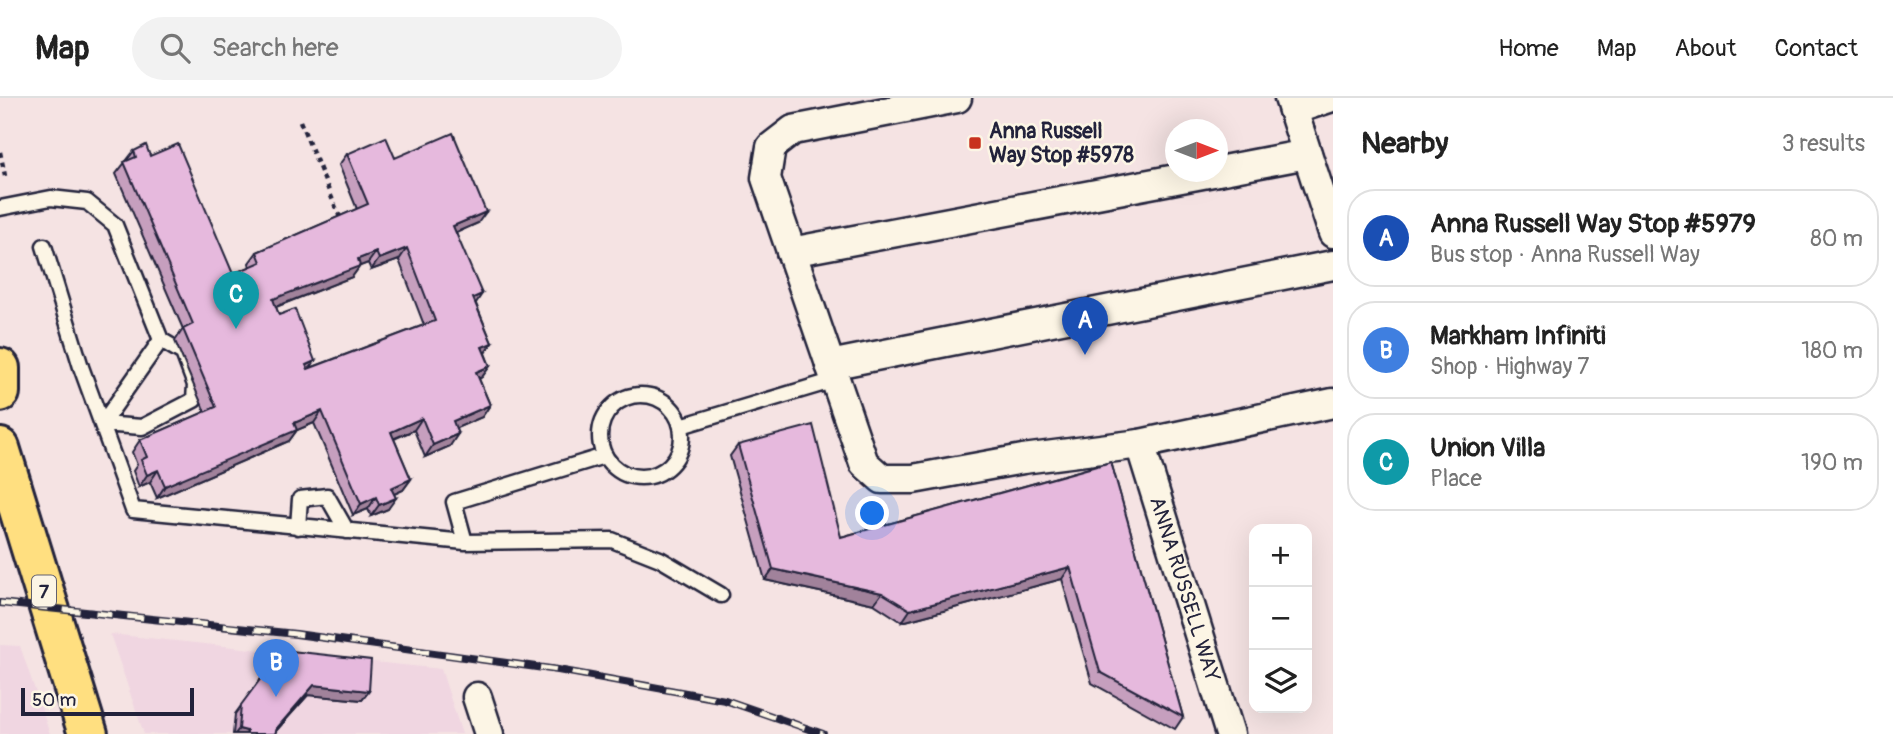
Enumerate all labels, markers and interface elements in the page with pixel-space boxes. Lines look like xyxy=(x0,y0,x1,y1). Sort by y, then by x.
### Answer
search box xyxy=(132,17,622,80)
text: Map xyxy=(35,28,90,69)
icon: search xyxy=(156,29,194,67)
text: Search here xyxy=(212,32,339,64)
text: Home xyxy=(1498,34,1559,63)
text: Map xyxy=(1597,34,1637,63)
text: About xyxy=(1675,34,1737,63)
text: Contact xyxy=(1775,34,1858,63)
place label: Anna Russell Way Stop #5978 xyxy=(989,118,1134,169)
north arrow xyxy=(1165,119,1228,182)
text: Nearby xyxy=(1361,125,1448,162)
text: 3 results xyxy=(1782,129,1865,158)
marker: Anna Russell Way Stop #5978 xyxy=(967,135,983,151)
text: Anna Russell Way Stop #5979 xyxy=(1430,208,1756,240)
text: A xyxy=(1379,224,1393,253)
text: 80 m xyxy=(1810,224,1863,253)
text: Bus stop · Anna Russell Way xyxy=(1430,240,1700,269)
pin: C xyxy=(213,271,259,329)
pin: A xyxy=(1062,297,1108,355)
text: Markham Infiniti xyxy=(1430,320,1606,352)
text: B xyxy=(1379,336,1393,365)
text: 180 m xyxy=(1801,336,1863,365)
text: Shop · Highway 7 xyxy=(1430,352,1589,381)
text: Union Villa xyxy=(1430,432,1545,464)
text: C xyxy=(1379,448,1393,477)
text: 190 m xyxy=(1801,448,1863,477)
text: Place xyxy=(1430,464,1482,493)
street label: ANNA RUSSELL WAY xyxy=(1143,493,1226,685)
your location xyxy=(855,496,889,530)
map controls xyxy=(1249,524,1312,713)
button: + xyxy=(1249,524,1312,587)
road number: 7 xyxy=(32,576,56,606)
button: − xyxy=(1249,587,1312,650)
pin: B xyxy=(253,639,299,697)
button: layers xyxy=(1249,650,1312,713)
scale bar xyxy=(21,685,194,717)
text: 50 m xyxy=(32,688,76,712)

